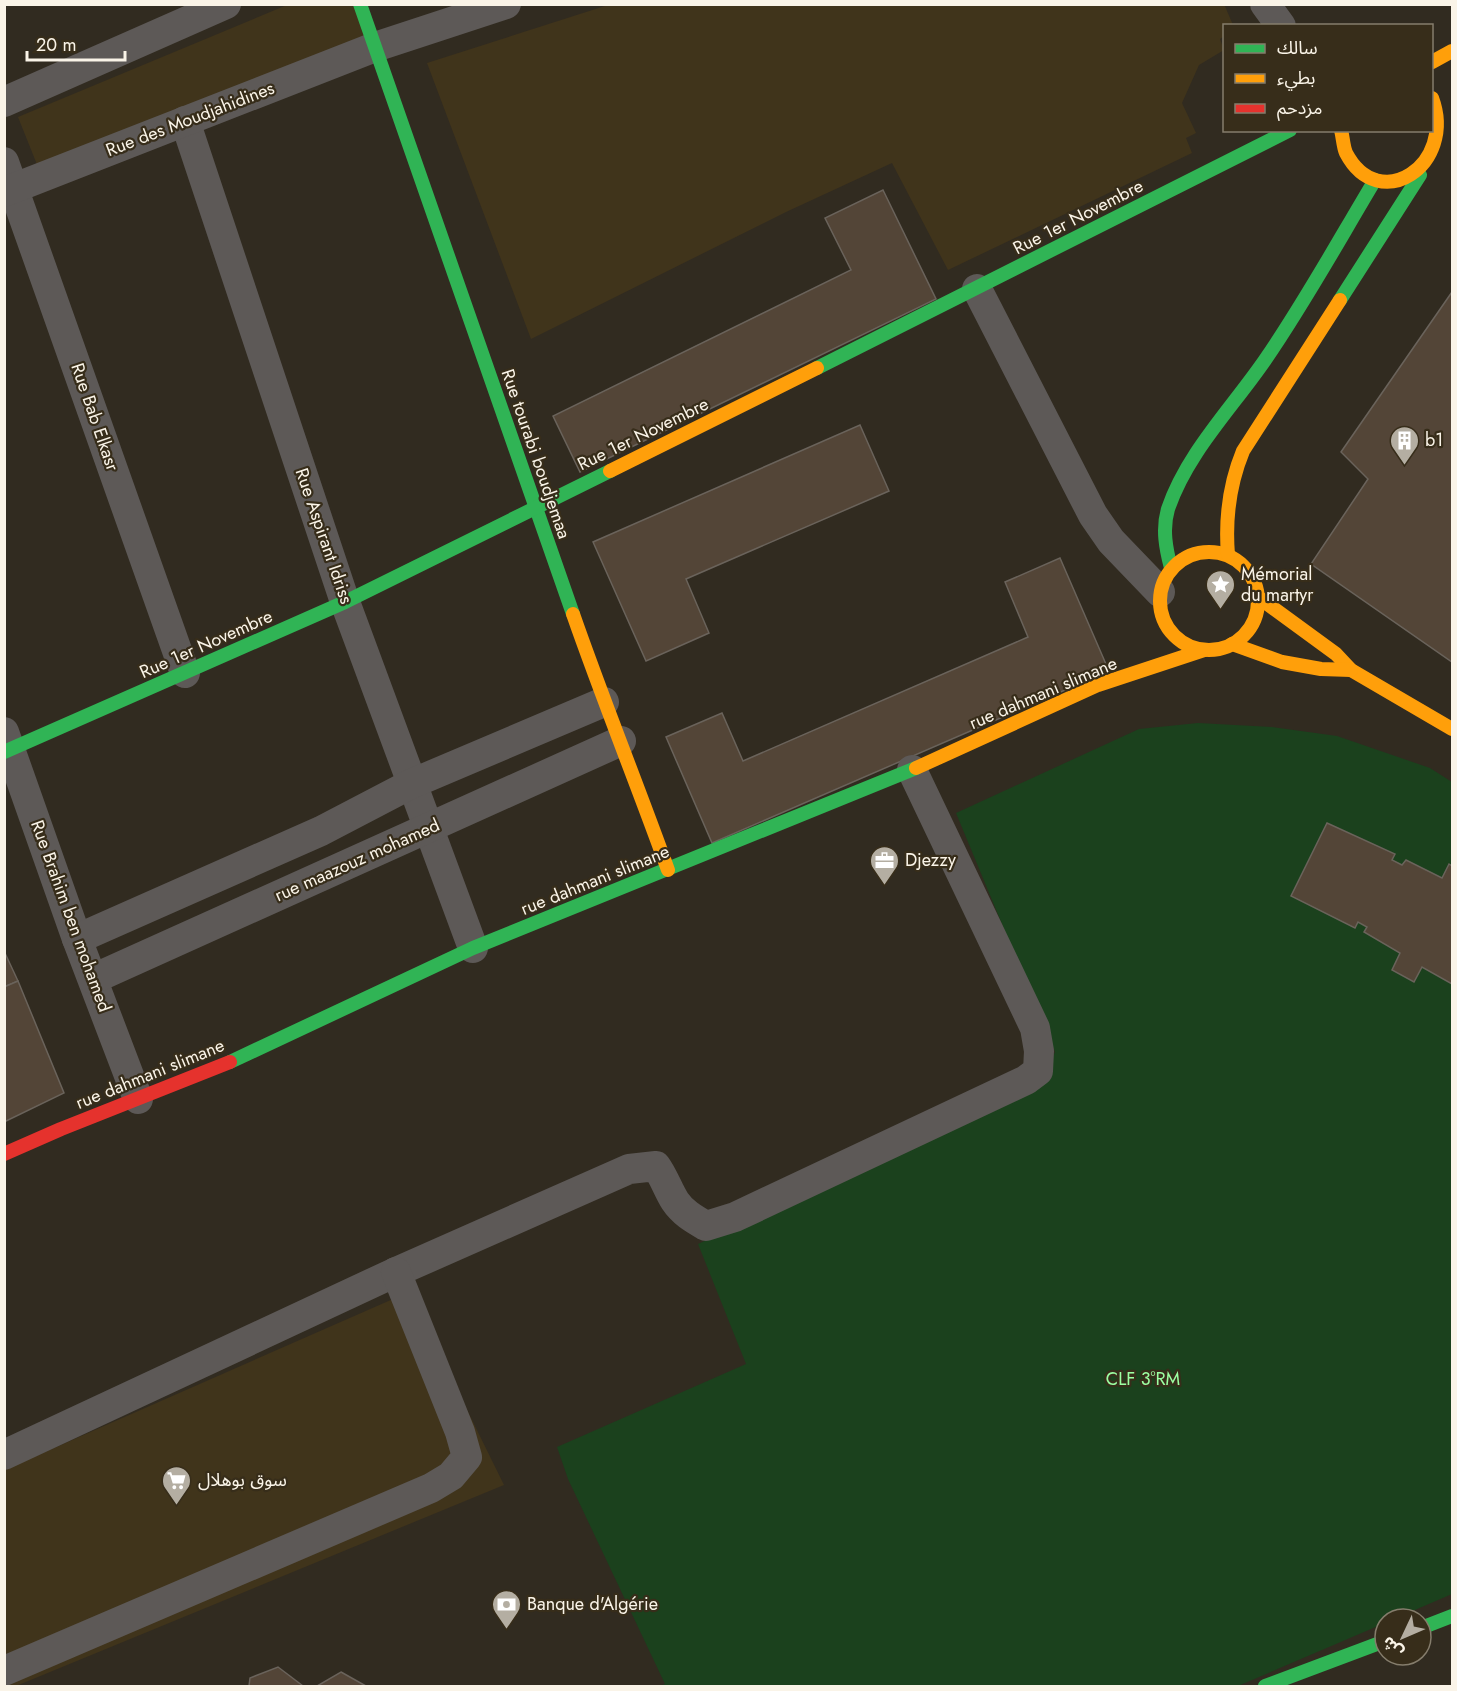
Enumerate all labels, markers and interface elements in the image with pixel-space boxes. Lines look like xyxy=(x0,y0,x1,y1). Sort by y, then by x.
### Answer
scale bar xyxy=(27,24,124,62)
legend xyxy=(1223,24,1433,132)
text: 20 m xyxy=(36,32,76,58)
text: سالك xyxy=(1277,35,1318,61)
text: بطيء xyxy=(1277,65,1315,91)
street label: Rue des Moudjahidines xyxy=(102,75,278,163)
text: مزدحم xyxy=(1277,95,1322,121)
street label: Rue 1er Novembre xyxy=(1008,173,1148,261)
street label: Rue Bab Elkasr xyxy=(64,360,126,475)
street label: Rue tourabi boudjemaa xyxy=(495,366,577,542)
street label: Rue 1er Novembre xyxy=(573,391,713,477)
building icon: b1 xyxy=(1388,424,1420,466)
place label: b1 xyxy=(1425,427,1443,453)
street label: Rue Aspirant Idriss xyxy=(289,464,359,608)
place label: Mémorial du martyr xyxy=(1241,561,1314,608)
place icon: Mémorial du martyr xyxy=(1204,568,1236,610)
street label: Rue 1er Novembre xyxy=(135,603,277,685)
street label: rue dahmani slimane xyxy=(965,650,1121,736)
street label: rue maazouz mohamed xyxy=(270,812,444,908)
street label: Rue Brahim ben mohamed xyxy=(24,816,118,1016)
street label: rue dahmani slimane xyxy=(517,838,673,922)
office icon: Djezzy xyxy=(868,844,900,886)
place label: Djezzy xyxy=(905,847,956,873)
street label: rue dahmani slimane xyxy=(72,1032,228,1116)
park label: CLF 3°RM xyxy=(1106,1366,1180,1392)
supermarket icon: سوق بوهلال xyxy=(161,1464,193,1506)
place label: سوق بوهلال xyxy=(198,1467,287,1493)
bank icon: Banque d'Algérie xyxy=(490,1588,522,1630)
place label: Banque d'Algérie xyxy=(527,1591,658,1617)
north arrow xyxy=(1373,1607,1433,1667)
text: ش xyxy=(1377,1631,1408,1663)

